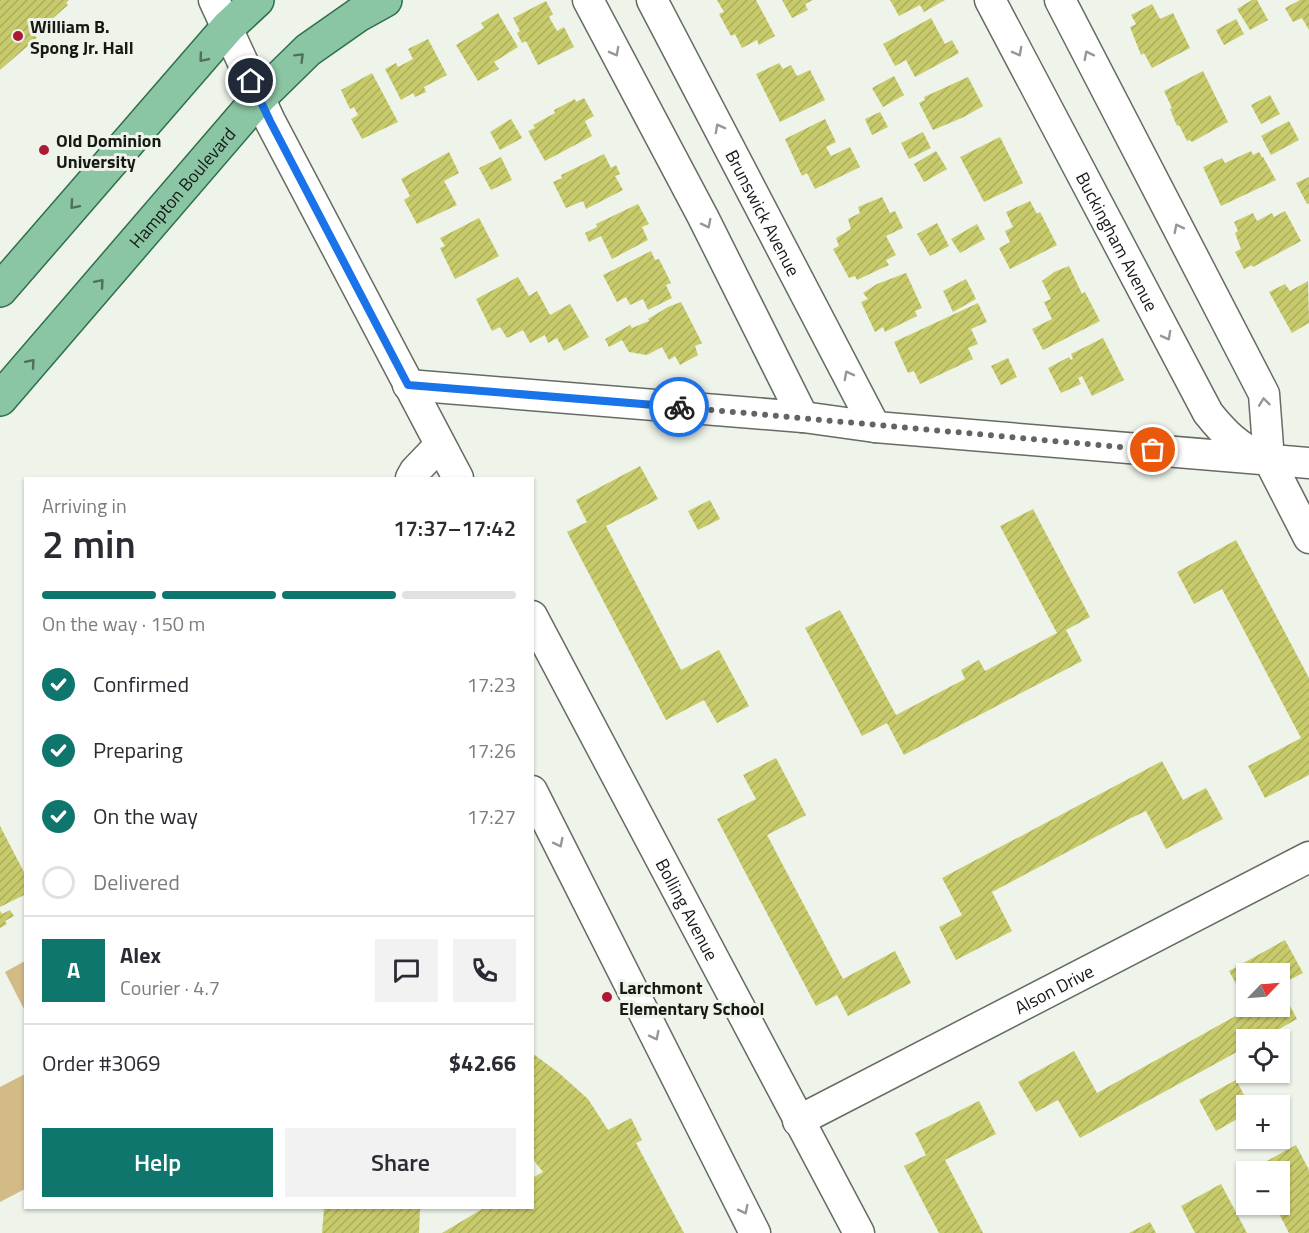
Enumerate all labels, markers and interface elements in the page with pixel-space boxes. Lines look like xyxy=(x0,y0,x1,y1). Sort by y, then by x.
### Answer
place label: William B. Spong Jr. Hall xyxy=(30,13,134,61)
marker: William B. Spong Jr. Hall xyxy=(11,29,25,43)
one-way arrow xyxy=(608,45,619,56)
one-way arrow xyxy=(1011,45,1022,56)
one-way arrow xyxy=(199,51,210,62)
one-way arrow xyxy=(1084,51,1095,61)
one-way arrow xyxy=(294,53,304,64)
pin xyxy=(225,55,276,106)
icon: home xyxy=(234,64,267,97)
street label: Hampton Boulevard xyxy=(122,121,242,254)
one-way arrow xyxy=(715,123,726,134)
place label: Old Dominion University xyxy=(56,127,161,175)
marker: Old Dominion University xyxy=(37,143,51,157)
street label: Brunswick Avenue xyxy=(719,145,807,281)
street label: Buckingham Avenue xyxy=(1070,167,1165,316)
one-way arrow xyxy=(70,198,81,209)
one-way arrow xyxy=(699,217,711,228)
one-way arrow xyxy=(1174,224,1185,234)
one-way arrow xyxy=(93,279,104,290)
one-way arrow xyxy=(1160,329,1172,340)
one-way arrow xyxy=(24,359,35,370)
one-way arrow xyxy=(844,370,855,381)
courier xyxy=(649,377,709,437)
icon: bike xyxy=(663,391,696,424)
one-way arrow xyxy=(1258,398,1271,407)
pin xyxy=(1127,424,1178,475)
icon: bag xyxy=(1136,433,1169,466)
text: Arriving in xyxy=(42,490,127,521)
text: 17:37–17:42 xyxy=(393,511,516,545)
text: 2 min xyxy=(42,514,136,573)
text: On the way · 150 m xyxy=(42,608,205,639)
text: Confirmed xyxy=(93,667,189,701)
icon: check xyxy=(42,668,75,701)
text: 17:23 xyxy=(467,669,516,700)
text: Preparing xyxy=(93,733,183,767)
icon: check xyxy=(42,734,75,767)
text: 17:26 xyxy=(467,735,516,766)
text: On the way xyxy=(93,799,198,833)
icon: check xyxy=(42,800,75,833)
text: 17:27 xyxy=(467,801,516,832)
one-way arrow xyxy=(551,837,563,848)
street label: Bolling Avenue xyxy=(649,853,726,965)
text: Delivered xyxy=(93,865,180,899)
text: Alex xyxy=(120,938,161,972)
button: chat xyxy=(375,939,438,1002)
button: phone xyxy=(453,939,516,1002)
text: A xyxy=(67,953,80,987)
street label: Alson Drive xyxy=(1010,957,1098,1021)
north arrow xyxy=(1236,963,1290,1017)
map controls xyxy=(1236,963,1290,1215)
text: Courier · 4.7 xyxy=(120,972,220,1003)
place label: Larchmont Elementary School xyxy=(619,974,764,1022)
marker: Larchmont Elementary School xyxy=(600,990,614,1004)
button: locate xyxy=(1236,1029,1290,1083)
one-way arrow xyxy=(648,1030,660,1041)
text: Order #3069 xyxy=(42,1046,161,1080)
text: $42.66 xyxy=(449,1046,516,1080)
button: + xyxy=(1236,1095,1290,1149)
button: Help xyxy=(42,1128,273,1197)
button: Share xyxy=(285,1128,516,1197)
button: − xyxy=(1236,1161,1290,1215)
one-way arrow xyxy=(736,1204,748,1215)

